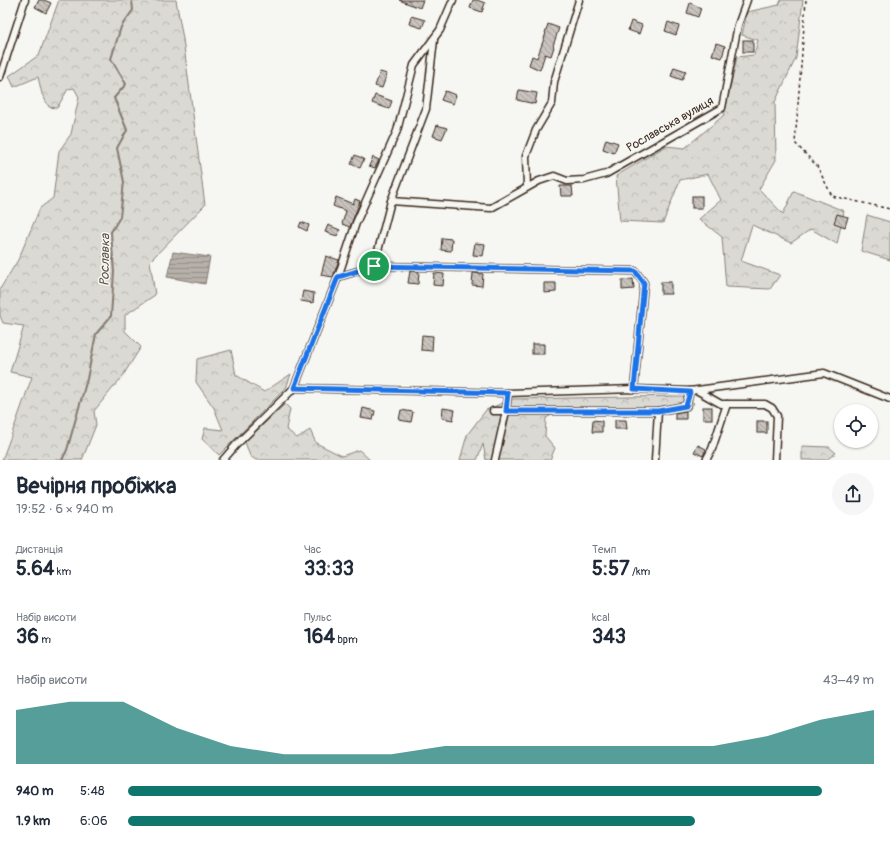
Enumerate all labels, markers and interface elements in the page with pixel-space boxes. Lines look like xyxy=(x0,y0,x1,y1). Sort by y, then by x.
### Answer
street label: Рославська вулиця xyxy=(624,93,717,155)
water label: Рославка xyxy=(97,233,113,286)
pin xyxy=(357,249,391,283)
icon: arrive xyxy=(363,255,385,277)
map controls xyxy=(834,404,878,448)
button: locate xyxy=(834,404,878,448)
text: Вечірня пробіжка xyxy=(16,472,176,500)
button: share xyxy=(832,473,874,515)
text: 19:52 · 6 × 940 m xyxy=(16,501,113,517)
text: Дистанція xyxy=(16,543,63,556)
text: Час xyxy=(304,543,321,556)
text: Темп xyxy=(592,543,616,556)
text: 5.64 xyxy=(16,556,54,581)
text: 33:33 xyxy=(304,556,354,581)
text: 5:57 xyxy=(592,556,630,581)
text: km xyxy=(54,565,71,578)
text: /km xyxy=(630,565,650,578)
text: Набір висоти xyxy=(16,611,76,624)
text: Пульс xyxy=(304,611,332,624)
text: kcal xyxy=(592,611,610,624)
text: 36 xyxy=(16,624,39,649)
text: 164 xyxy=(304,624,335,649)
text: 343 xyxy=(592,624,626,649)
text: m xyxy=(39,633,51,646)
text: bpm xyxy=(335,633,358,646)
text: Набір висоти xyxy=(16,672,87,688)
text: 43–49 m xyxy=(823,672,874,688)
text: 940 m xyxy=(16,783,53,799)
text: 5:48 xyxy=(80,783,105,799)
text: 1.9 km xyxy=(16,813,50,829)
text: 6:06 xyxy=(80,813,107,829)

